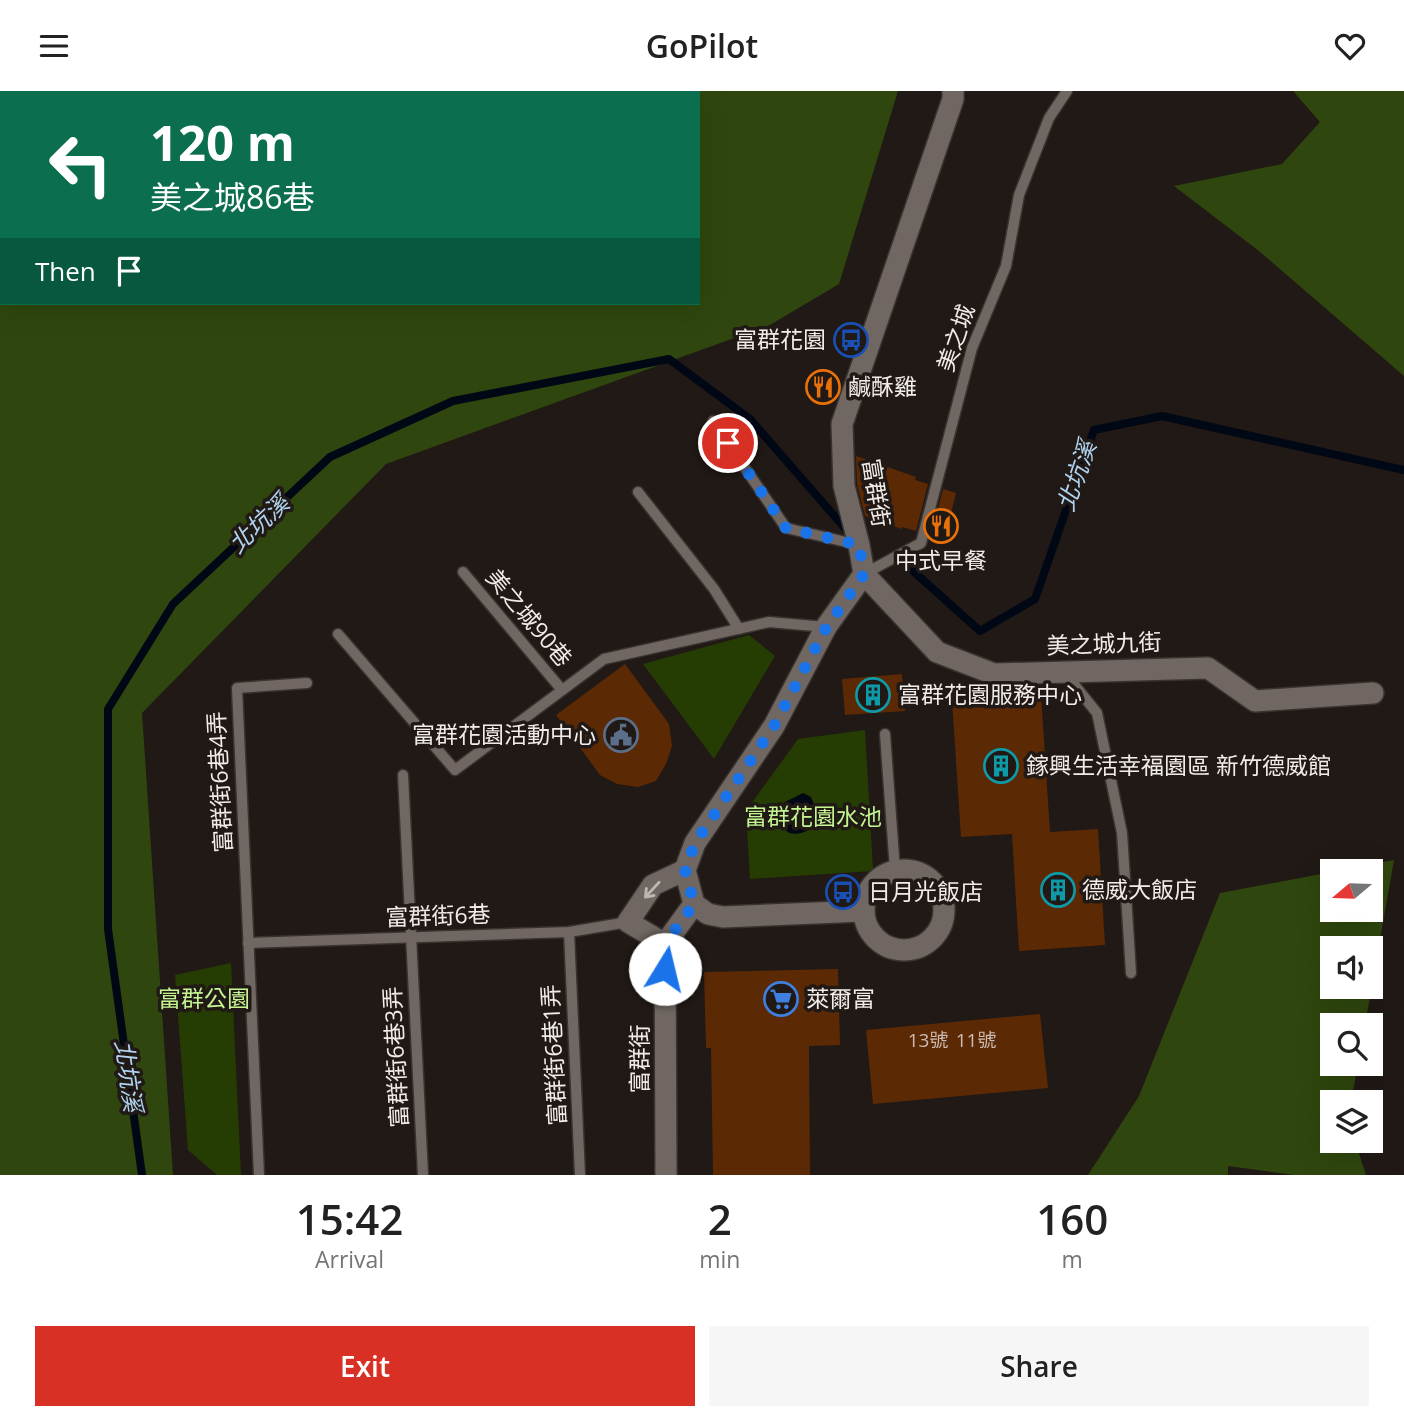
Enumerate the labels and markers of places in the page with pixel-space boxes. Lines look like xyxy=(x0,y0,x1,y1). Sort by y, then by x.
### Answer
bus stop icon: 富群花園 xyxy=(832,321,870,359)
place label: 富群花園 xyxy=(734,323,826,355)
restaurant icon: 鹹酥雞 xyxy=(804,368,842,406)
place label: 鹹酥雞 xyxy=(848,370,917,402)
pin xyxy=(698,413,758,473)
restaurant icon: 中式早餐 xyxy=(922,507,960,545)
place label: 中式早餐 xyxy=(895,544,987,576)
building icon: 富群花園服務中心 xyxy=(854,676,892,714)
place label: 富群花園服務中心 xyxy=(898,678,1082,710)
public building icon: 富群花園活動中心 xyxy=(602,716,640,754)
place label: 富群花園活動中心 xyxy=(412,718,596,750)
building icon: 鎵興生活幸福園區 新竹德威館 xyxy=(982,747,1020,785)
place label: 鎵興生活幸福園區 新竹德威館 xyxy=(1026,749,1331,781)
building icon: 德威大飯店 xyxy=(1039,871,1077,909)
bus stop icon: 日月光飯店 xyxy=(824,873,862,911)
place label: 德威大飯店 xyxy=(1082,873,1197,905)
place label: 日月光飯店 xyxy=(868,875,983,907)
supermarket icon: 萊爾富 xyxy=(762,980,800,1018)
place label: 萊爾富 xyxy=(806,982,875,1014)

